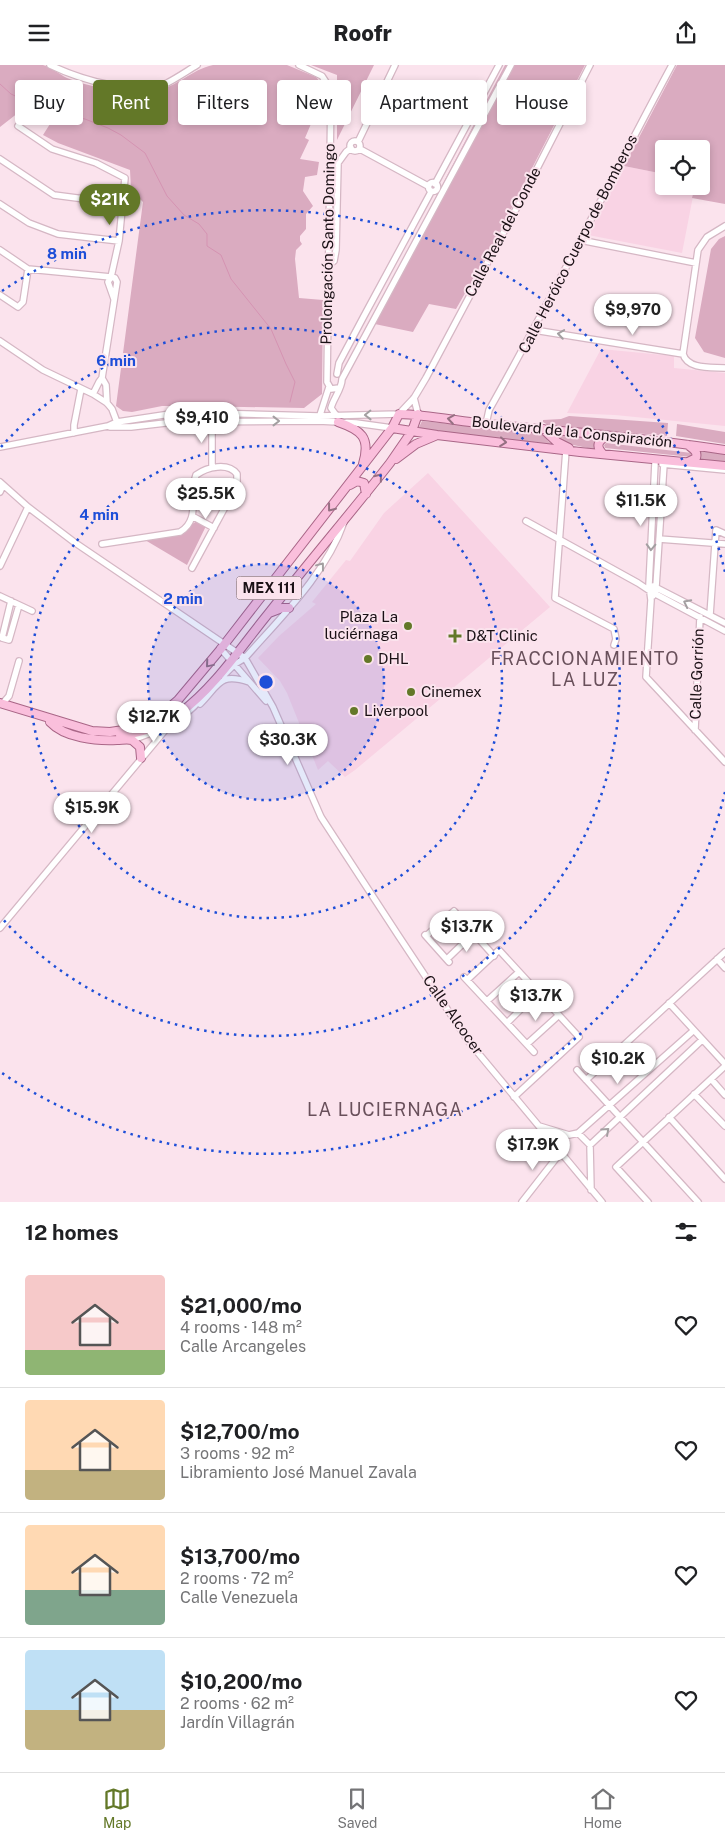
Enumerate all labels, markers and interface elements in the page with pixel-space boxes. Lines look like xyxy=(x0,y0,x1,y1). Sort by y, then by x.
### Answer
icon: menu xyxy=(25,19,53,47)
icon: share xyxy=(672,19,700,47)
text: Roofr xyxy=(333,20,392,46)
chip: Buy xyxy=(15,80,83,125)
chip: Rent xyxy=(93,80,168,125)
chip: Filters xyxy=(178,80,267,125)
chip: New xyxy=(277,80,351,125)
chip: Apartment xyxy=(361,80,487,125)
chip: House xyxy=(497,80,586,125)
street label: Calle Heróico Cuerpo de Bomberos xyxy=(515,132,640,356)
map controls xyxy=(655,140,710,195)
button: locate xyxy=(655,140,710,195)
street label: Prolongación Santo Domingo xyxy=(317,143,338,345)
street label: Calle Real del Conde xyxy=(461,164,544,299)
pin: $21K xyxy=(80,184,140,226)
text: $21K xyxy=(90,190,130,209)
text: 8 min xyxy=(47,245,87,262)
pin: $9,970 xyxy=(592,293,674,336)
text: $9,970 xyxy=(605,300,661,319)
one-way arrow xyxy=(557,330,565,340)
text: 6 min xyxy=(96,352,136,369)
pin: $9,410 xyxy=(161,401,243,444)
text: $9,410 xyxy=(175,408,229,427)
one-way arrow xyxy=(363,410,371,420)
street label: Boulevard de la Conspiración xyxy=(471,413,673,450)
one-way arrow xyxy=(446,414,454,425)
one-way arrow xyxy=(272,416,280,426)
one-way arrow xyxy=(499,436,507,447)
one-way arrow xyxy=(373,474,382,483)
pin: $25.5K xyxy=(165,477,247,520)
text: $25.5K xyxy=(177,484,235,503)
pin: $11.5K xyxy=(600,485,682,527)
text: $11.5K xyxy=(615,491,667,510)
one-way arrow xyxy=(327,503,336,512)
text: 4 min xyxy=(79,506,119,523)
one-way arrow xyxy=(645,543,656,551)
one-way arrow xyxy=(316,563,324,572)
road number: MEX 111 xyxy=(236,577,302,599)
text: 2 min xyxy=(163,590,203,607)
one-way arrow xyxy=(684,599,693,609)
place label: Plaza La luciérnaga xyxy=(325,608,398,642)
marker: Plaza La luciérnaga xyxy=(402,620,414,632)
place label: D&T Clinic xyxy=(466,627,538,644)
street label: Calle Gorrión xyxy=(686,628,707,720)
marker: D&T Clinic xyxy=(448,629,462,643)
district label: FRACCIONAMIENTO LA LUZ xyxy=(490,648,680,690)
place label: DHL xyxy=(378,650,409,667)
marker: DHL xyxy=(362,653,374,665)
one-way arrow xyxy=(205,658,214,667)
centre of rings xyxy=(257,673,275,691)
place label: Cinemex xyxy=(421,683,482,700)
marker: Cinemex xyxy=(405,686,417,698)
pin: $12.7K xyxy=(113,701,195,743)
place label: Liverpool xyxy=(364,702,429,719)
marker: Liverpool xyxy=(348,705,360,717)
text: $12.7K xyxy=(128,707,180,726)
pin: $30.3K xyxy=(247,723,329,766)
text: $30.3K xyxy=(259,730,317,749)
pin: $15.9K xyxy=(51,791,133,834)
text: $15.9K xyxy=(65,798,119,817)
pin: $13.7K xyxy=(426,911,508,953)
text: $13.7K xyxy=(441,917,493,936)
street label: Calle Alcocer xyxy=(420,972,487,1058)
pin: $13.7K xyxy=(495,979,577,1022)
text: $13.7K xyxy=(510,986,562,1005)
pin: $10.2K xyxy=(577,1043,659,1085)
text: $10.2K xyxy=(591,1049,645,1068)
district label: LA LUCIERNAGA xyxy=(307,1099,463,1120)
one-way arrow xyxy=(601,1128,610,1137)
pin: $17.9K xyxy=(492,1129,574,1171)
text: $17.9K xyxy=(507,1135,559,1154)
icon: filters xyxy=(672,1218,700,1246)
text: 12 homes xyxy=(25,1220,119,1245)
text: $21,000/mo xyxy=(180,1293,302,1318)
icon: home xyxy=(65,1295,125,1355)
icon: heart xyxy=(672,1311,700,1339)
text: 4 rooms · 148 m² xyxy=(180,1318,302,1337)
text: Calle Arcangeles xyxy=(180,1337,306,1356)
text: $12,700/mo xyxy=(180,1419,300,1444)
icon: home xyxy=(65,1420,125,1480)
icon: heart xyxy=(672,1436,700,1464)
text: 3 rooms · 92 m² xyxy=(180,1444,294,1463)
text: Libramiento José Manuel Zavala xyxy=(180,1463,417,1482)
text: $13,700/mo xyxy=(180,1544,300,1569)
icon: home xyxy=(65,1545,125,1605)
icon: heart xyxy=(672,1561,700,1589)
text: 2 rooms · 72 m² xyxy=(180,1569,294,1588)
text: Calle Venezuela xyxy=(180,1588,298,1607)
text: $10,200/mo xyxy=(180,1669,302,1694)
icon: home xyxy=(65,1670,125,1730)
icon: heart xyxy=(672,1686,700,1714)
text: 2 rooms · 62 m² xyxy=(180,1694,294,1713)
text: Jardín Villagrán xyxy=(180,1713,295,1732)
tab: Map xyxy=(103,1785,131,1831)
tab: Saved xyxy=(337,1785,377,1831)
tab: Home xyxy=(583,1785,622,1831)

